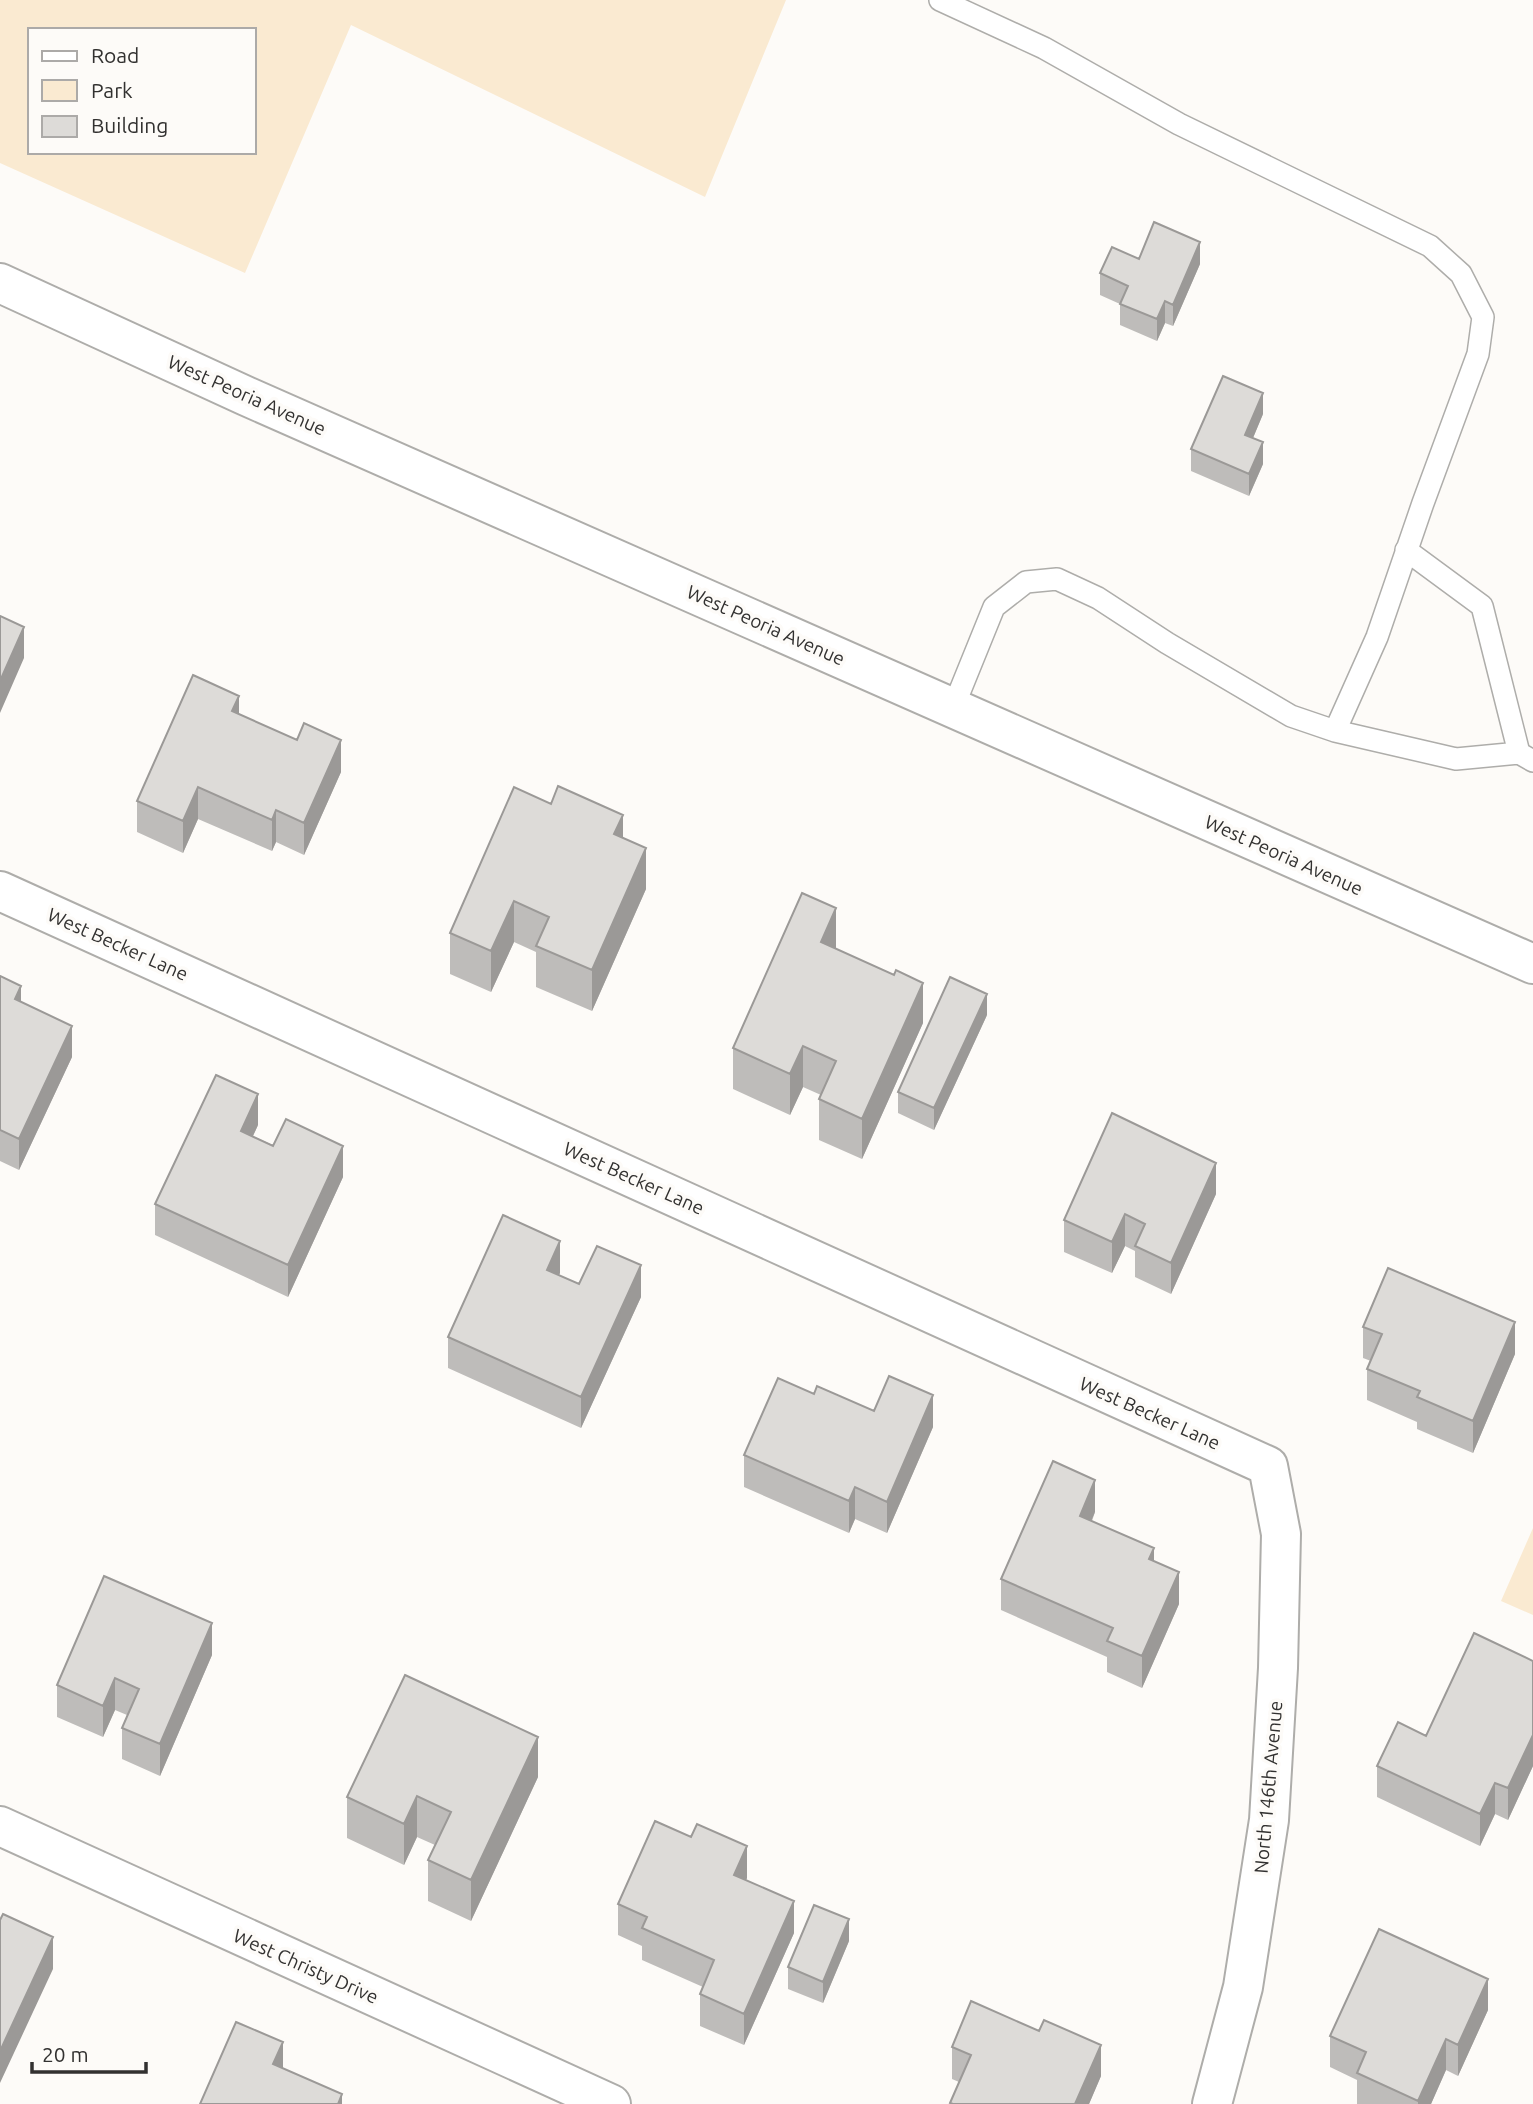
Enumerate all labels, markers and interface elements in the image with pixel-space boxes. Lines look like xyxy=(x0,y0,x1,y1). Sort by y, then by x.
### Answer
legend xyxy=(28,28,256,154)
text: Road xyxy=(91,43,139,67)
text: Park xyxy=(91,78,133,102)
text: Building xyxy=(91,113,168,137)
street label: West Peoria Avenue xyxy=(165,350,329,440)
street label: West Peoria Avenue xyxy=(684,580,848,670)
street label: West Peoria Avenue xyxy=(1202,810,1366,900)
street label: West Becker Lane xyxy=(44,903,192,985)
street label: West Becker Lane xyxy=(560,1137,708,1219)
street label: West Becker Lane xyxy=(1076,1372,1224,1454)
street label: North 146th Avenue xyxy=(1249,1700,1287,1874)
street label: West Christy Drive xyxy=(230,1924,382,2008)
scale bar xyxy=(32,2030,145,2074)
text: 20 m xyxy=(42,2042,89,2066)

